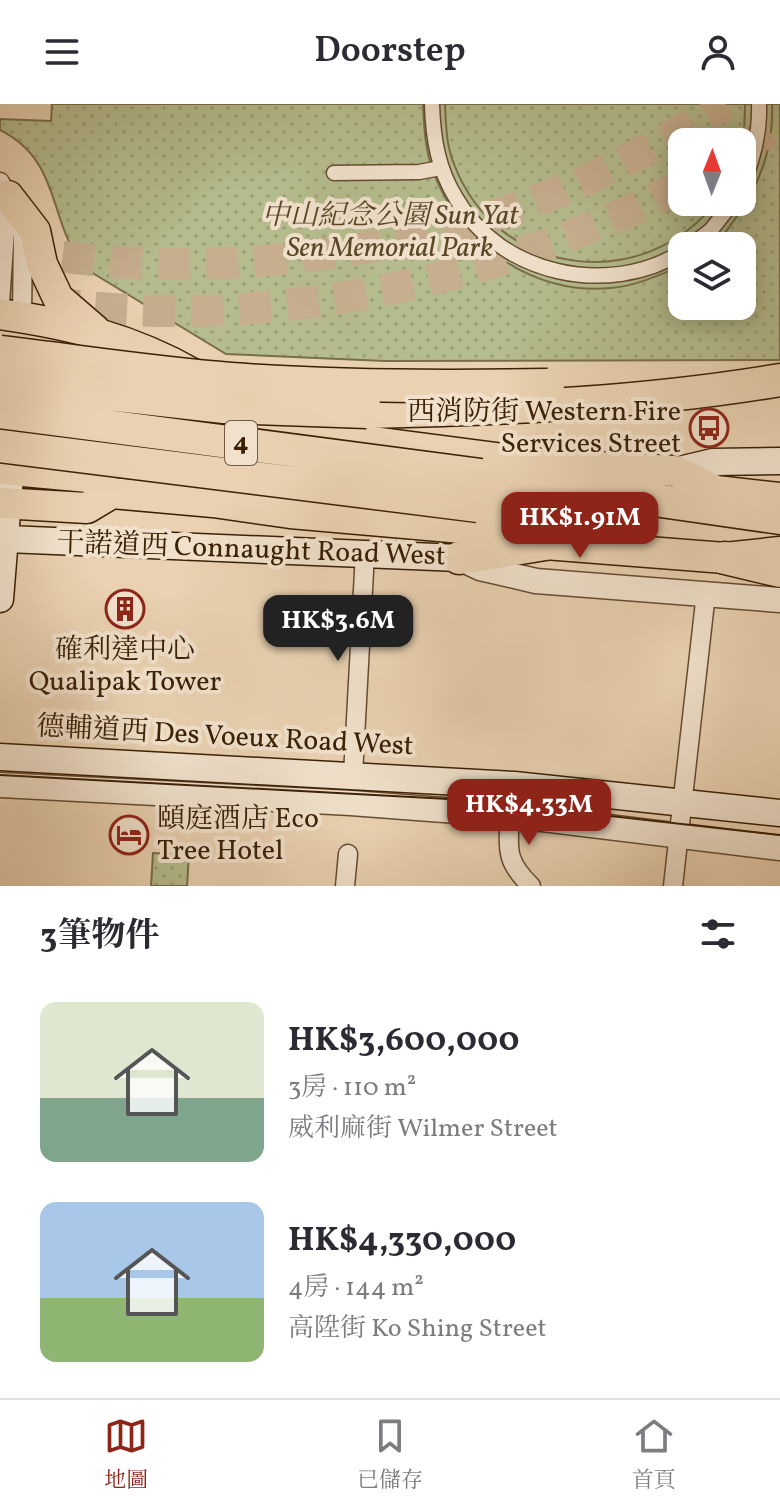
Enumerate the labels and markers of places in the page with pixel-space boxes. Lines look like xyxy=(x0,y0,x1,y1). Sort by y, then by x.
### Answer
place label: 西消防街 Western Fire Services Street xyxy=(407,393,681,464)
bus stop icon: 西消防街 Western Fire Services Street xyxy=(688,407,730,449)
pin: HK$1.91M xyxy=(497,492,663,560)
building icon: 確利達中心 Qualipak Tower xyxy=(104,588,146,630)
pin: HK$3.6M xyxy=(264,595,412,663)
place label: 確利達中心 Qualipak Tower xyxy=(29,631,221,702)
pin: HK$4.33M xyxy=(446,779,612,847)
place label: 頤庭酒店 Eco Tree Hotel xyxy=(157,800,319,871)
hotel icon: 頤庭酒店 Eco Tree Hotel xyxy=(108,814,150,856)

